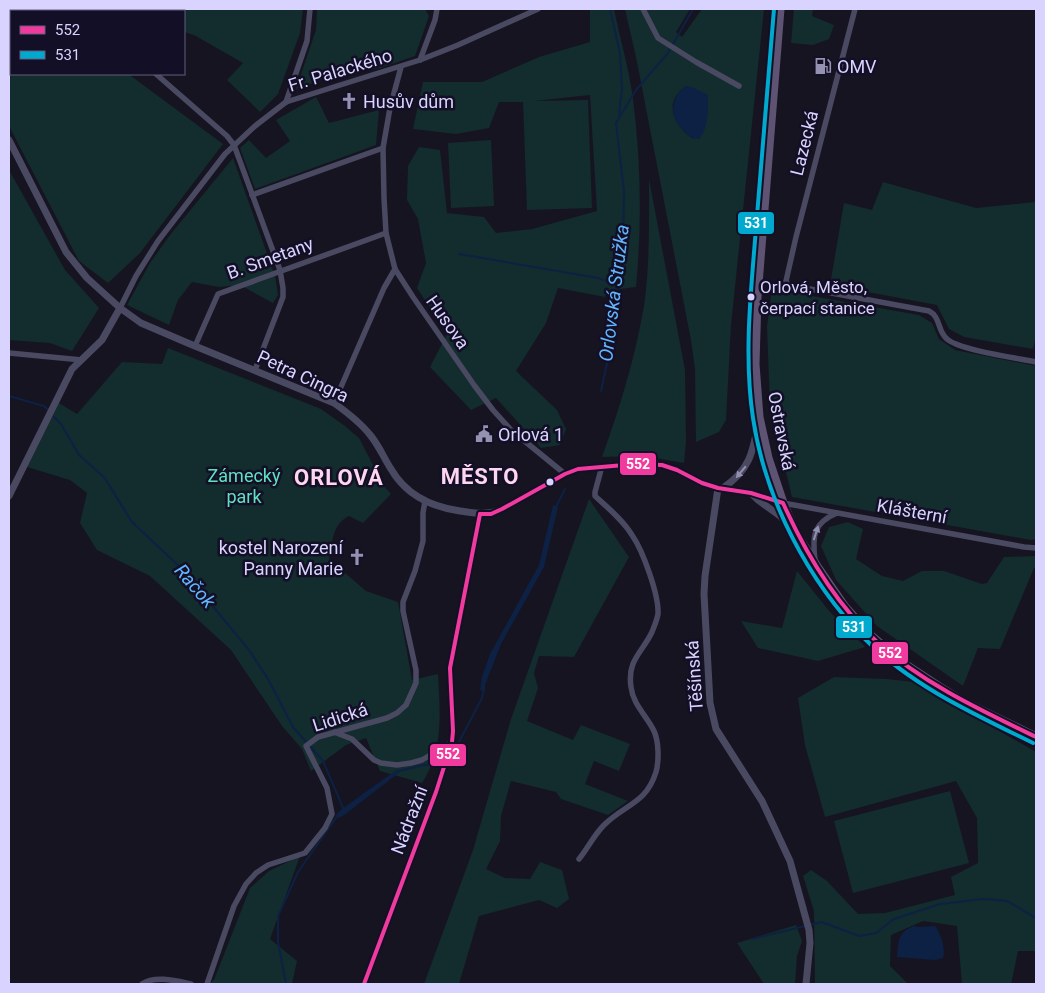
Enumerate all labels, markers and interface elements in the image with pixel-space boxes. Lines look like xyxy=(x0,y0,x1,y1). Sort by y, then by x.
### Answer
legend xyxy=(10,10,185,75)
text: 552 xyxy=(55,21,80,39)
street label: Fr. Palackého xyxy=(286,44,394,96)
text: 531 xyxy=(55,46,80,64)
fuel station icon: OMV xyxy=(813,56,833,76)
place label: OMV xyxy=(837,56,877,77)
church icon: Husův dům xyxy=(339,91,359,111)
place label: Husův dům xyxy=(363,91,454,112)
street label: Lazecká xyxy=(786,108,822,178)
line badge: 531 xyxy=(737,211,775,235)
text: 531 xyxy=(744,215,768,231)
water label: Orlovská Stružka xyxy=(594,223,634,363)
street label: B. Smetany xyxy=(224,232,317,283)
place label: Orlová, Město, čerpací stanice xyxy=(760,277,875,318)
street label: Husova xyxy=(422,291,474,353)
marker: Orlová, Město, čerpací stanice xyxy=(746,292,756,302)
street label: Petra Cingra xyxy=(254,346,352,406)
street label: Ostravská xyxy=(764,390,800,472)
public building icon: Orlová 1 xyxy=(474,424,494,444)
place label: Orlová 1 xyxy=(498,424,564,445)
line badge: 552 xyxy=(619,452,657,476)
text: 552 xyxy=(626,456,650,472)
district label: MĚSTO xyxy=(441,464,519,489)
park label: Zámecký park xyxy=(208,465,281,507)
district label: ORLOVÁ xyxy=(294,465,384,490)
one-way arrow xyxy=(736,465,747,478)
unlabelled marker xyxy=(545,477,555,487)
street label: Klášterní xyxy=(875,495,949,528)
one-way arrow xyxy=(813,526,820,541)
place label: kostel Narození Panny Marie xyxy=(219,537,344,579)
church icon: kostel Narození Panny Marie xyxy=(347,547,367,567)
water label: Račok xyxy=(170,559,221,613)
line badge: 531 xyxy=(835,615,873,639)
text: 531 xyxy=(842,619,866,635)
street label: Těšínská xyxy=(681,640,707,712)
line badge: 552 xyxy=(871,641,909,665)
text: 552 xyxy=(878,645,902,661)
street label: Lidická xyxy=(310,698,370,736)
line badge: 552 xyxy=(429,743,467,767)
text: 552 xyxy=(436,746,460,762)
street label: Nádražní xyxy=(386,782,432,857)

